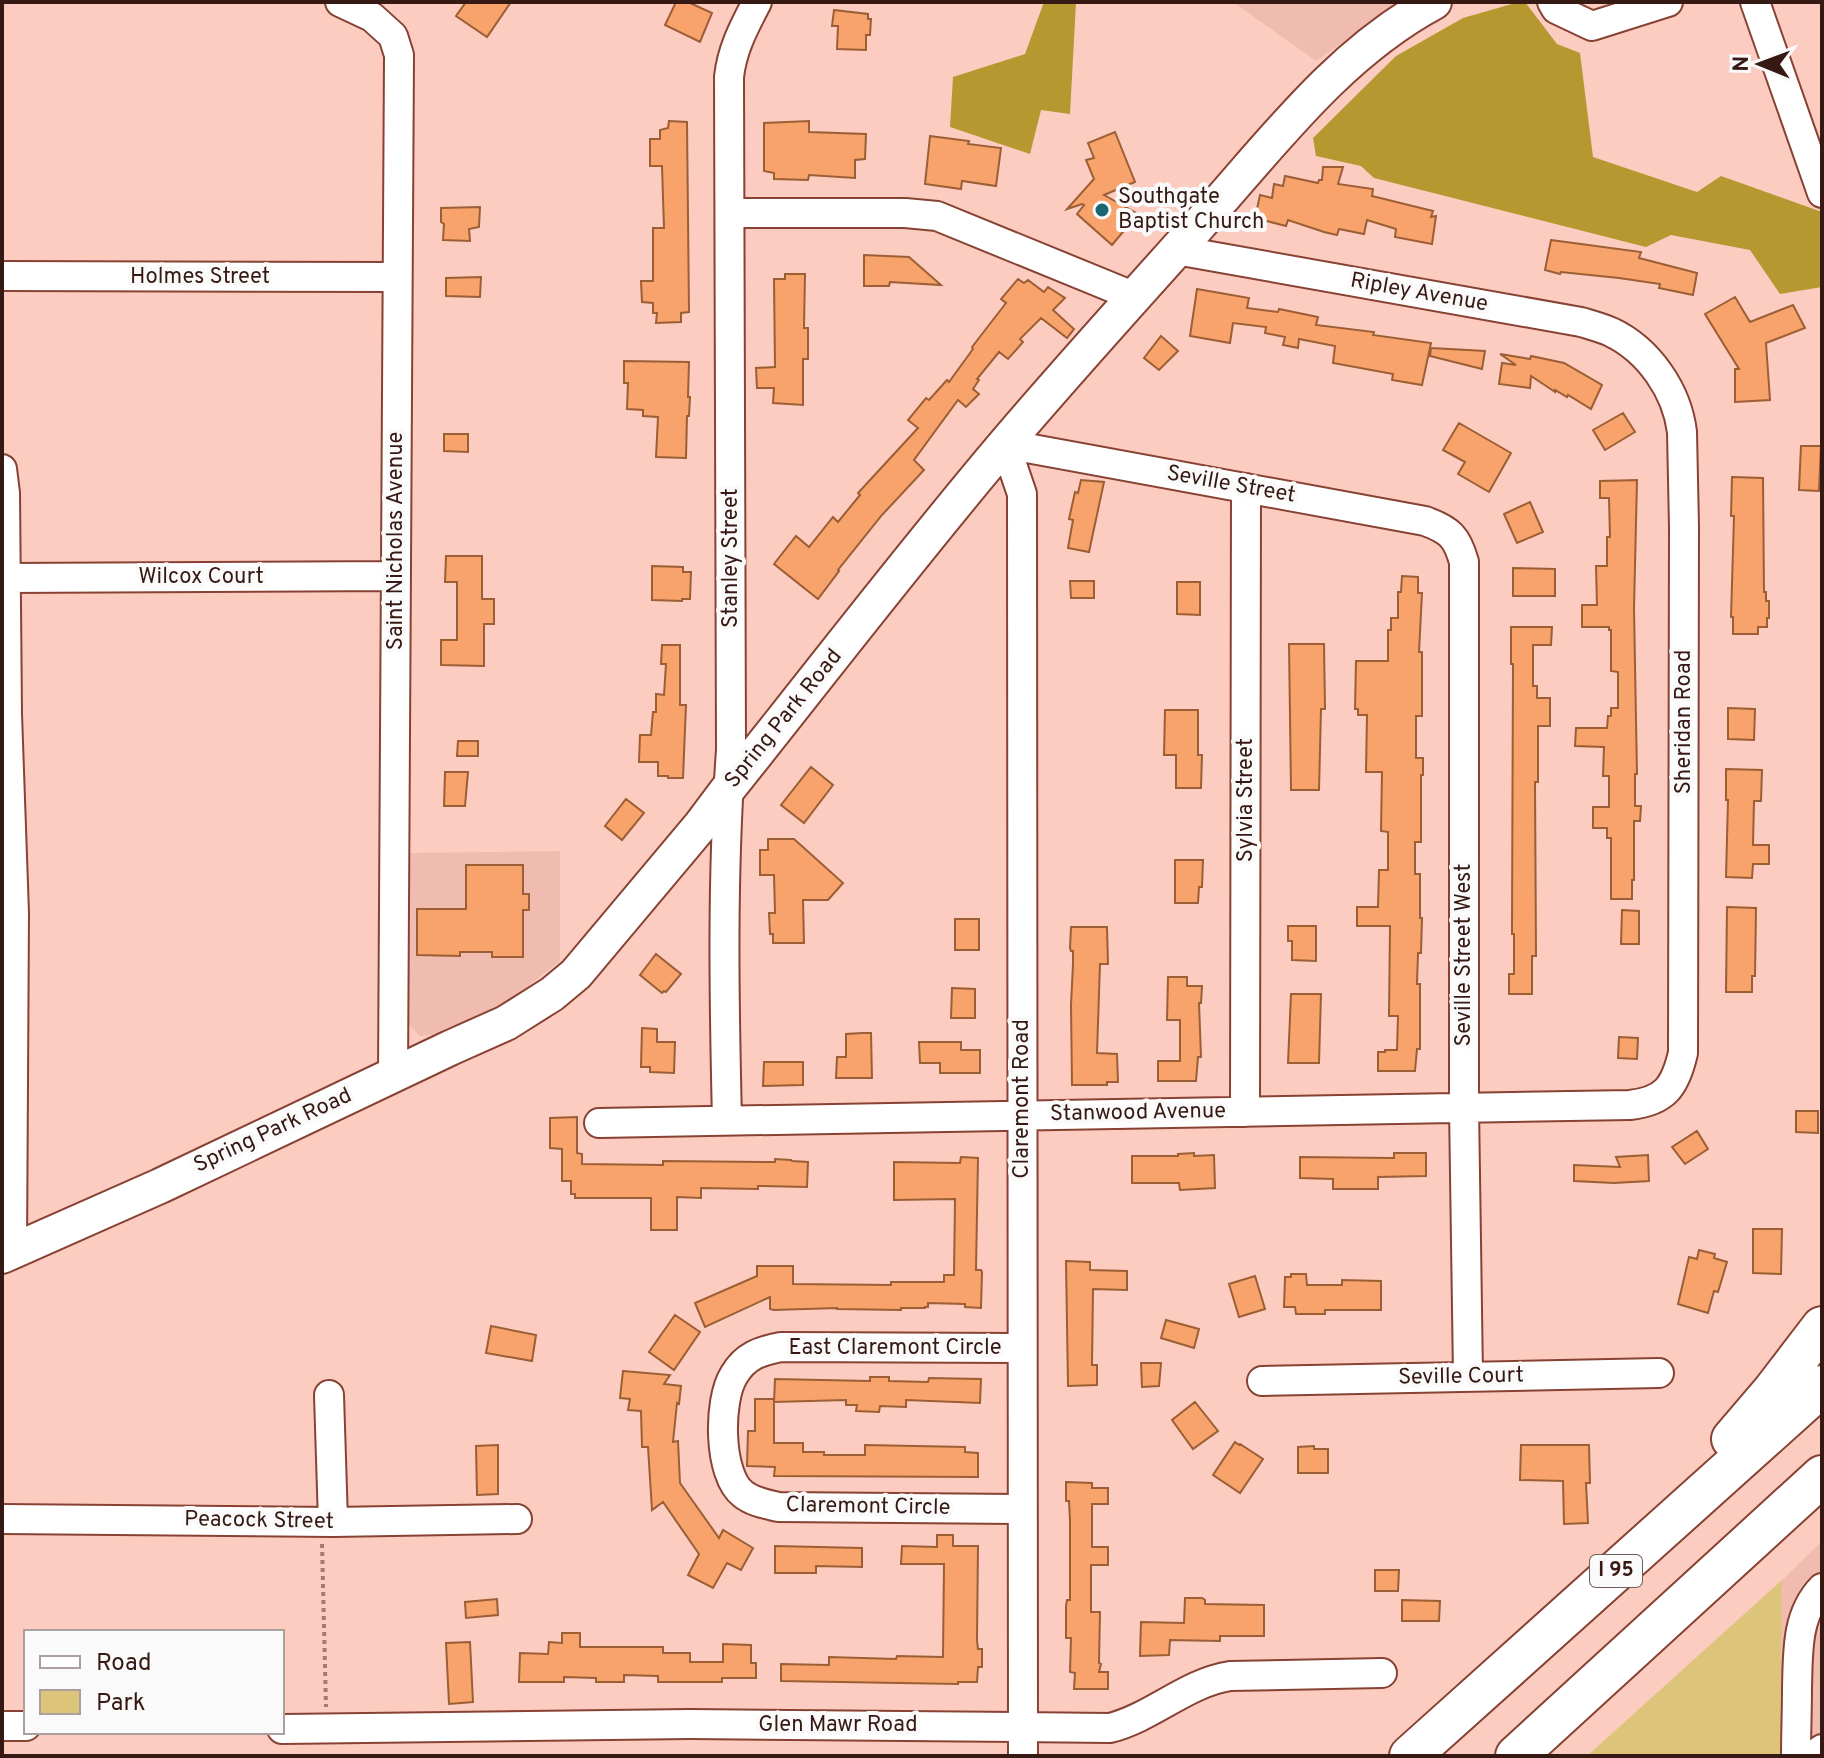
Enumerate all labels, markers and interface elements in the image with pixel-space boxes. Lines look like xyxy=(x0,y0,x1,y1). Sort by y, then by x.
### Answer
north arrow xyxy=(1720,24,1800,104)
text: N xyxy=(1729,56,1756,72)
place label: Southgate Baptist Church xyxy=(1118,184,1264,236)
marker: Southgate Baptist Church xyxy=(1093,201,1111,219)
street label: Holmes Street xyxy=(130,264,270,291)
street label: Ripley Avenue xyxy=(1348,268,1490,318)
street label: Saint Nicholas Avenue xyxy=(383,432,410,650)
street label: Seville Street xyxy=(1165,460,1297,510)
street label: Stanley Street xyxy=(718,488,745,628)
street label: Wilcox Court xyxy=(138,564,264,591)
street label: Spring Park Road xyxy=(720,644,848,794)
street label: Sheridan Road xyxy=(1671,650,1698,794)
street label: Sylvia Street xyxy=(1233,738,1260,862)
street label: Seville Street West xyxy=(1451,864,1478,1046)
street label: Claremont Road xyxy=(1009,1019,1036,1179)
street label: Spring Park Road xyxy=(190,1083,356,1179)
street label: Stanwood Avenue xyxy=(1050,1098,1226,1128)
street label: East Claremont Circle xyxy=(788,1335,1002,1362)
street label: Seville Court xyxy=(1398,1362,1524,1392)
street label: Claremont Circle xyxy=(785,1492,951,1522)
street label: Peacock Street xyxy=(184,1506,334,1536)
road number: I 95 xyxy=(1590,1555,1642,1587)
legend xyxy=(24,1630,284,1734)
text: Road xyxy=(96,1649,152,1679)
text: Park xyxy=(96,1689,146,1719)
street label: Glen Mawr Road xyxy=(758,1712,918,1739)

